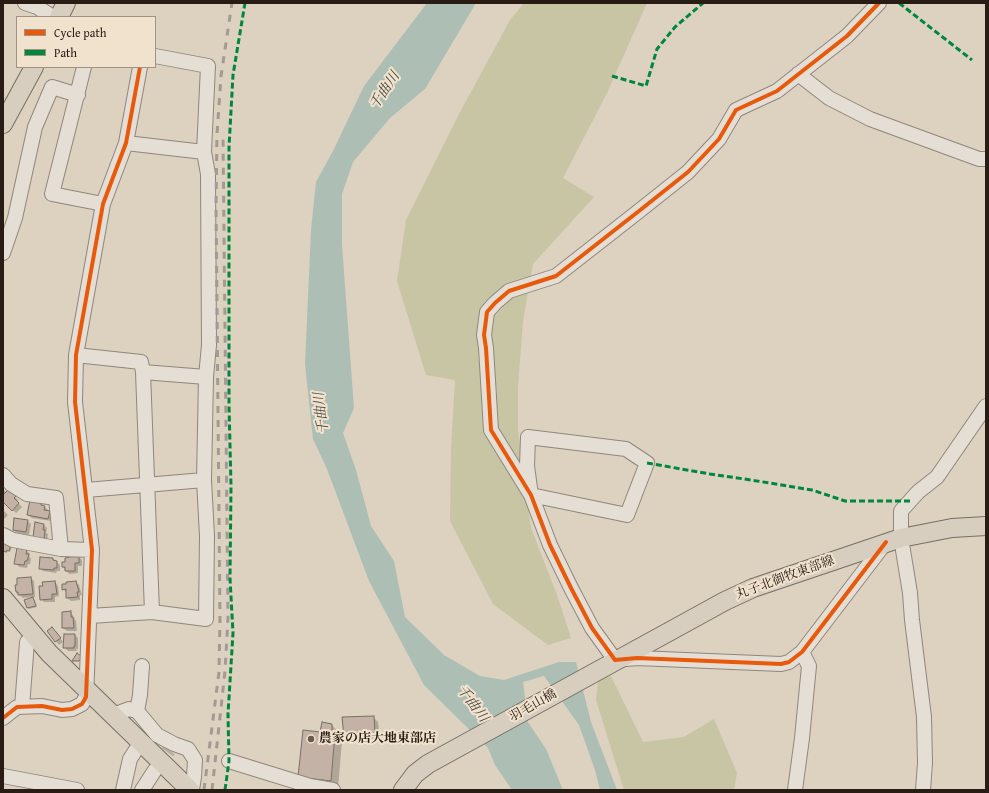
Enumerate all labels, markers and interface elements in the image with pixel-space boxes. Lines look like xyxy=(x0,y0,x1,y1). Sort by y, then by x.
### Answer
legend xyxy=(16,16,156,68)
text: Cycle path xyxy=(54,24,106,41)
text: Path xyxy=(54,44,77,61)
water label: 千曲川 xyxy=(366,69,404,113)
water label: 千曲川 xyxy=(311,391,333,435)
street label: 丸子北御牧東部線 xyxy=(733,553,837,603)
water label: 千曲川 xyxy=(453,682,491,726)
street label: 羽毛山橋 xyxy=(506,687,560,725)
place label: 農家の店大地東部店 xyxy=(319,731,436,747)
marker: 農家の店大地東部店 xyxy=(306,734,316,744)

